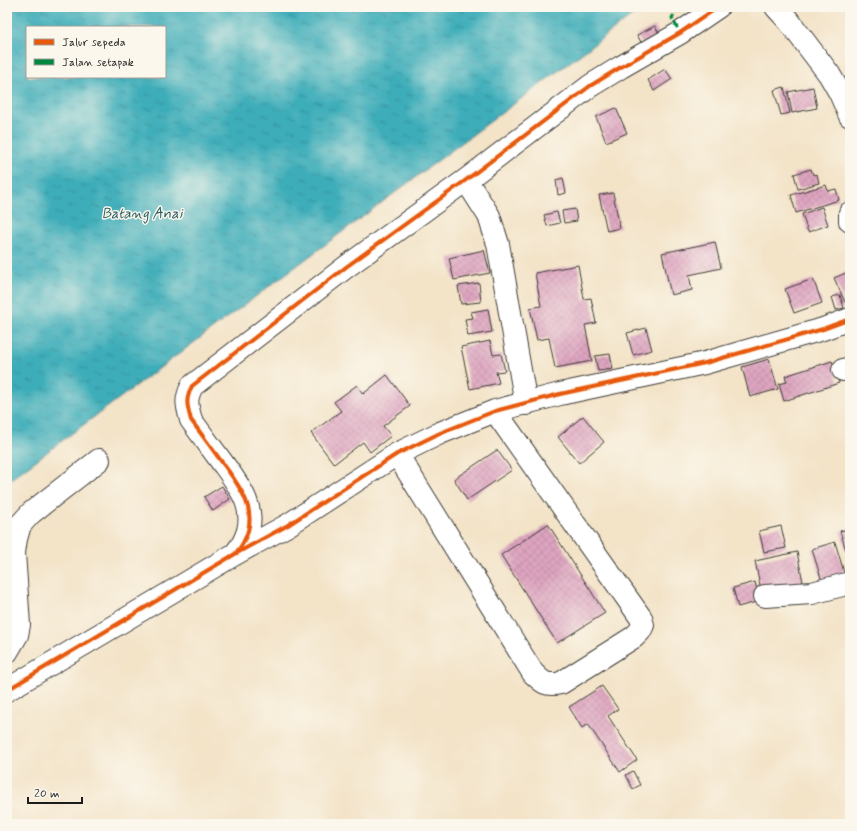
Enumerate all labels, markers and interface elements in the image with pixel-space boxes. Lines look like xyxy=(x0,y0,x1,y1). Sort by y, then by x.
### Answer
legend xyxy=(26,26,166,78)
text: Jalur sepeda xyxy=(62,35,126,51)
text: Jalan setapak xyxy=(62,55,134,71)
water label: Batang Anai xyxy=(102,204,184,224)
scale bar xyxy=(28,779,82,805)
text: 20 m xyxy=(34,786,60,802)

